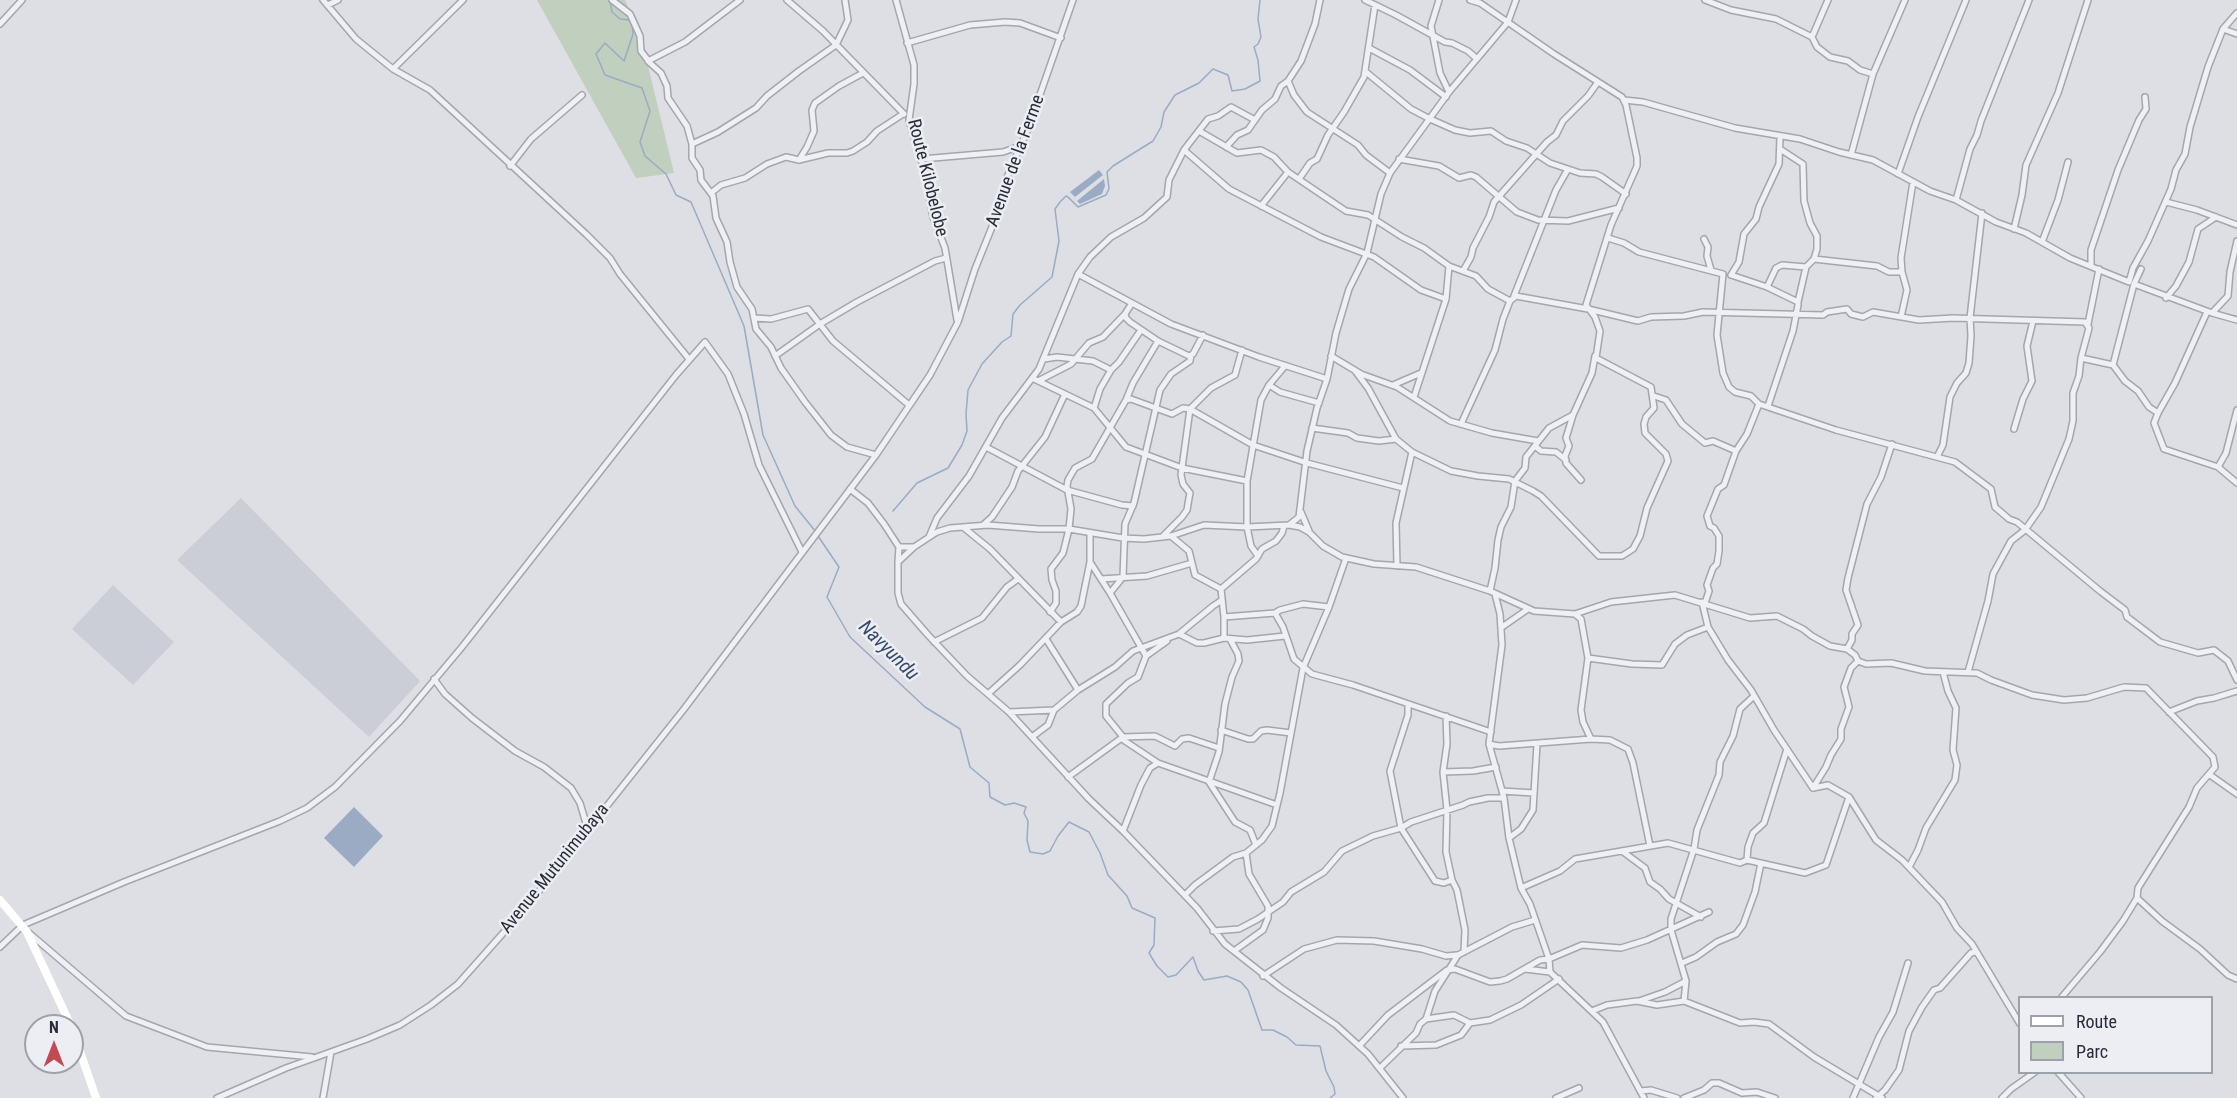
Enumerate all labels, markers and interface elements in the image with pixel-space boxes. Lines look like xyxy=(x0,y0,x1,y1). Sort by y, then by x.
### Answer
street label: Avenue de la Ferme xyxy=(982,92,1050,230)
street label: Route Kilobelobe xyxy=(902,117,952,239)
water label: Navyundu xyxy=(853,616,923,686)
street label: Avenue Mutunimubaya xyxy=(496,800,614,938)
legend xyxy=(2018,996,2213,1074)
text: Route xyxy=(2076,1011,2117,1032)
north arrow xyxy=(24,1014,84,1074)
text: N xyxy=(49,1018,59,1037)
text: Parc xyxy=(2076,1041,2108,1062)

